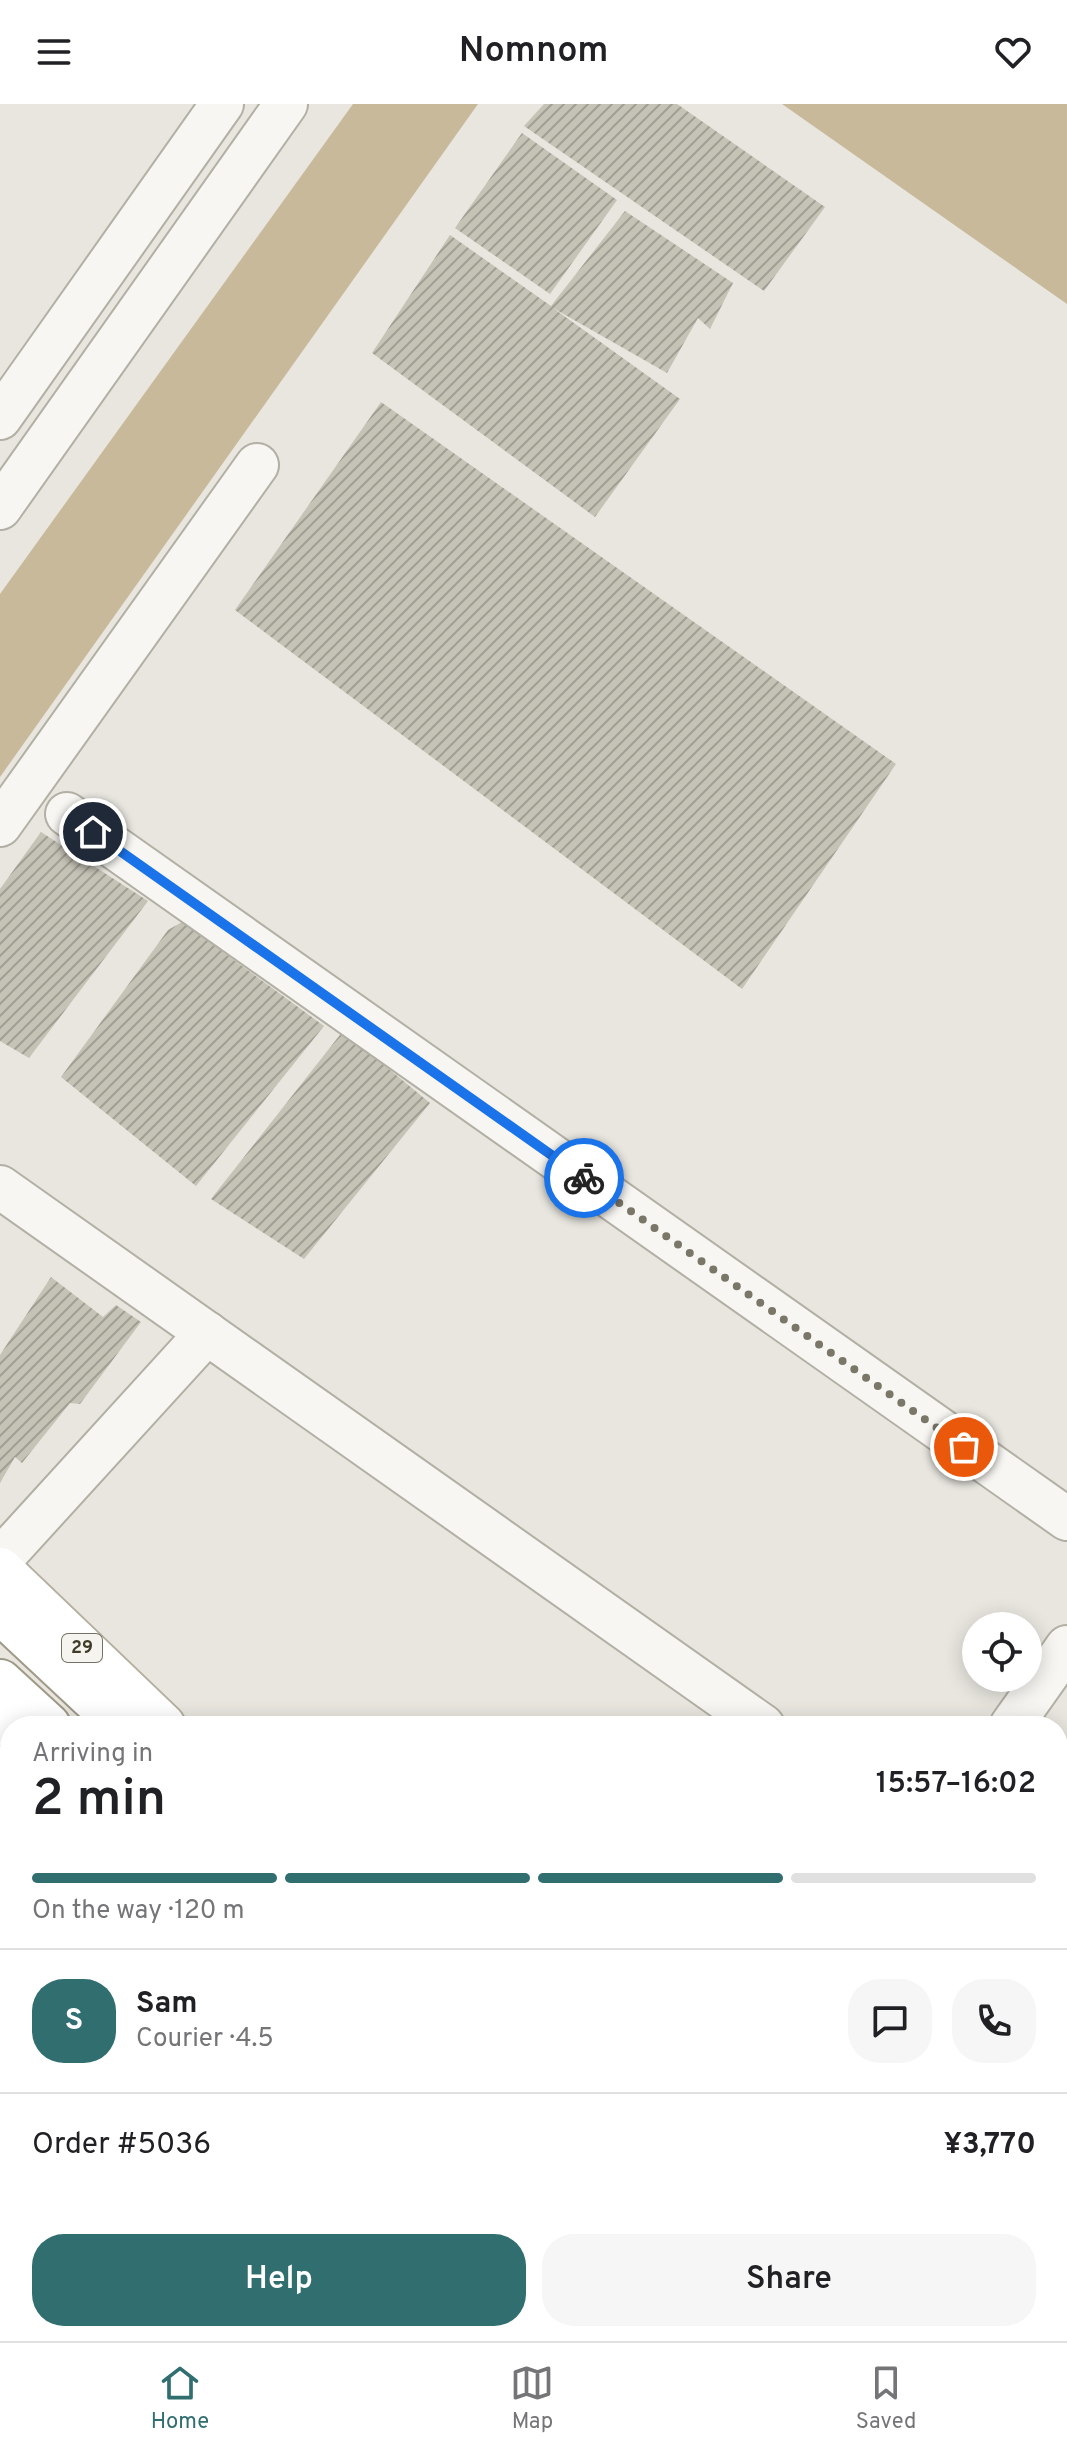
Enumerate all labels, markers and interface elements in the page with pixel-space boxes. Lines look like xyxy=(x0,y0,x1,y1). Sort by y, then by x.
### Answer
text: Nomnom xyxy=(459,29,608,75)
icon: menu xyxy=(32,30,76,74)
icon: heart xyxy=(991,30,1035,74)
pin xyxy=(59,798,127,866)
icon: home xyxy=(71,810,115,854)
courier xyxy=(544,1138,624,1218)
icon: bike xyxy=(562,1156,606,1200)
pin xyxy=(930,1413,998,1481)
icon: bag xyxy=(942,1425,986,1469)
map controls xyxy=(962,1612,1042,1692)
button: locate xyxy=(962,1612,1042,1692)
road number: 29 xyxy=(62,1634,102,1662)
text: Arriving in xyxy=(32,1738,153,1771)
text: 15:57–16:02 xyxy=(876,1766,1036,1803)
text: 2 min xyxy=(32,1768,166,1834)
text: On the way · 120 m xyxy=(32,1895,245,1928)
button: chat xyxy=(848,1979,932,2063)
button: phone xyxy=(952,1979,1036,2063)
text: Sam xyxy=(136,1986,198,2023)
text: S xyxy=(65,2003,83,2040)
text: Courier · 4.5 xyxy=(136,2023,274,2056)
text: Order #5036 xyxy=(32,2127,211,2164)
text: ¥3,770 xyxy=(944,2127,1036,2164)
button: Help xyxy=(32,2234,526,2326)
button: Share xyxy=(542,2234,1036,2326)
tab: Home xyxy=(151,2361,209,2436)
tab: Map xyxy=(510,2361,554,2436)
tab: Saved xyxy=(856,2361,916,2436)

